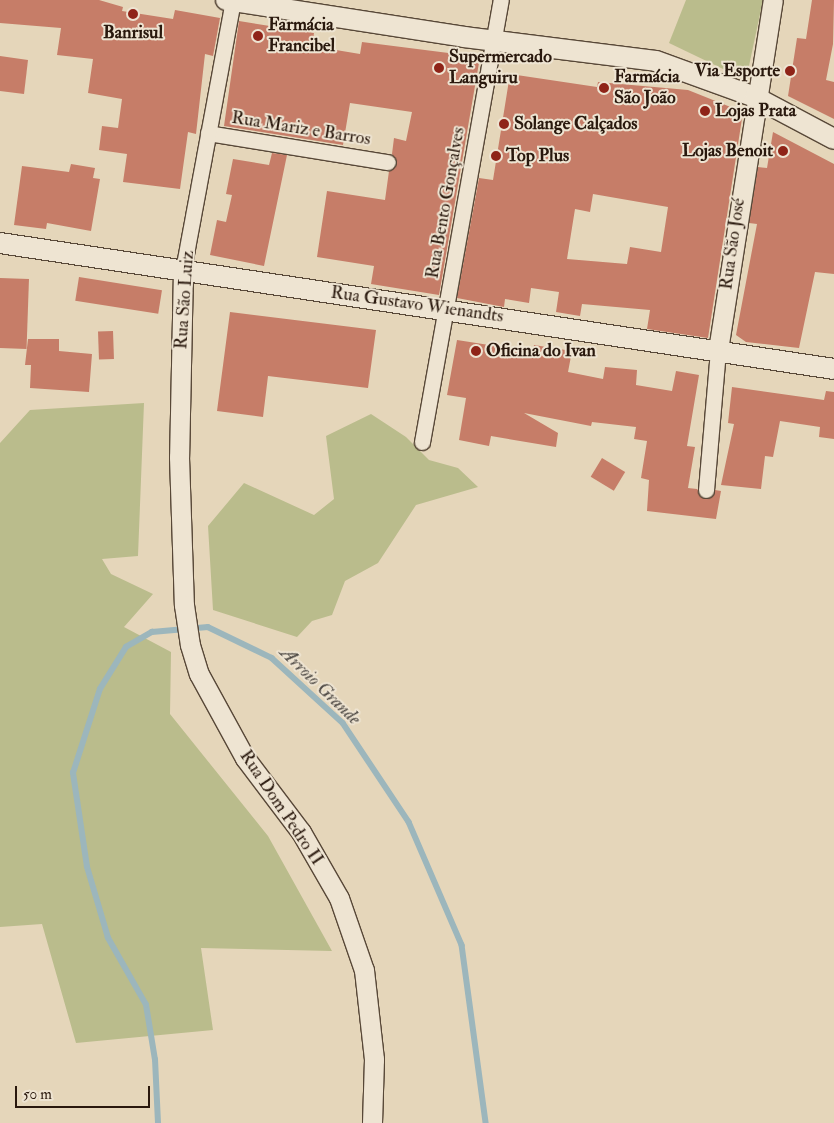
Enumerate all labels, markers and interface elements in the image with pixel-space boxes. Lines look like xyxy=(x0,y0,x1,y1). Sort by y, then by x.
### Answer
marker: Banrisul xyxy=(127,8,139,20)
place label: Farmácia Francibel xyxy=(268,15,335,58)
place label: Banrisul xyxy=(103,22,163,44)
marker: Farmácia Francibel xyxy=(252,30,264,42)
place label: Supermercado Languiru xyxy=(449,47,552,90)
place label: Via Esporte xyxy=(694,60,780,82)
marker: Supermercado Languiru xyxy=(433,62,445,74)
marker: Via Esporte xyxy=(784,65,796,77)
place label: Farmácia São João xyxy=(614,67,680,110)
marker: Farmácia São João xyxy=(598,82,610,94)
place label: Lojas Prata xyxy=(715,100,796,122)
marker: Lojas Prata xyxy=(699,105,711,117)
street label: Rua Mariz e Barros xyxy=(230,107,372,151)
place label: Solange Calçados xyxy=(514,113,637,135)
marker: Solange Calçados xyxy=(498,118,510,130)
street label: Rua Bento Gonçalves xyxy=(422,126,470,280)
place label: Lojas Benoit xyxy=(682,140,773,162)
place label: Top Plus xyxy=(506,145,569,167)
marker: Lojas Benoit xyxy=(777,145,789,157)
marker: Top Plus xyxy=(490,150,502,162)
street label: Rua São José xyxy=(716,197,750,291)
street label: Rua São Luiz xyxy=(171,250,199,350)
street label: Rua Gustavo Wienandts xyxy=(329,282,505,328)
place label: Oficina do Ivan xyxy=(486,340,596,362)
marker: Oficina do Ivan xyxy=(470,345,482,357)
water label: Arroio Grande xyxy=(275,642,365,730)
street label: Rua Dom Pedro II xyxy=(234,746,328,870)
scale bar xyxy=(18,1076,152,1108)
text: 50 m xyxy=(23,1085,52,1104)

